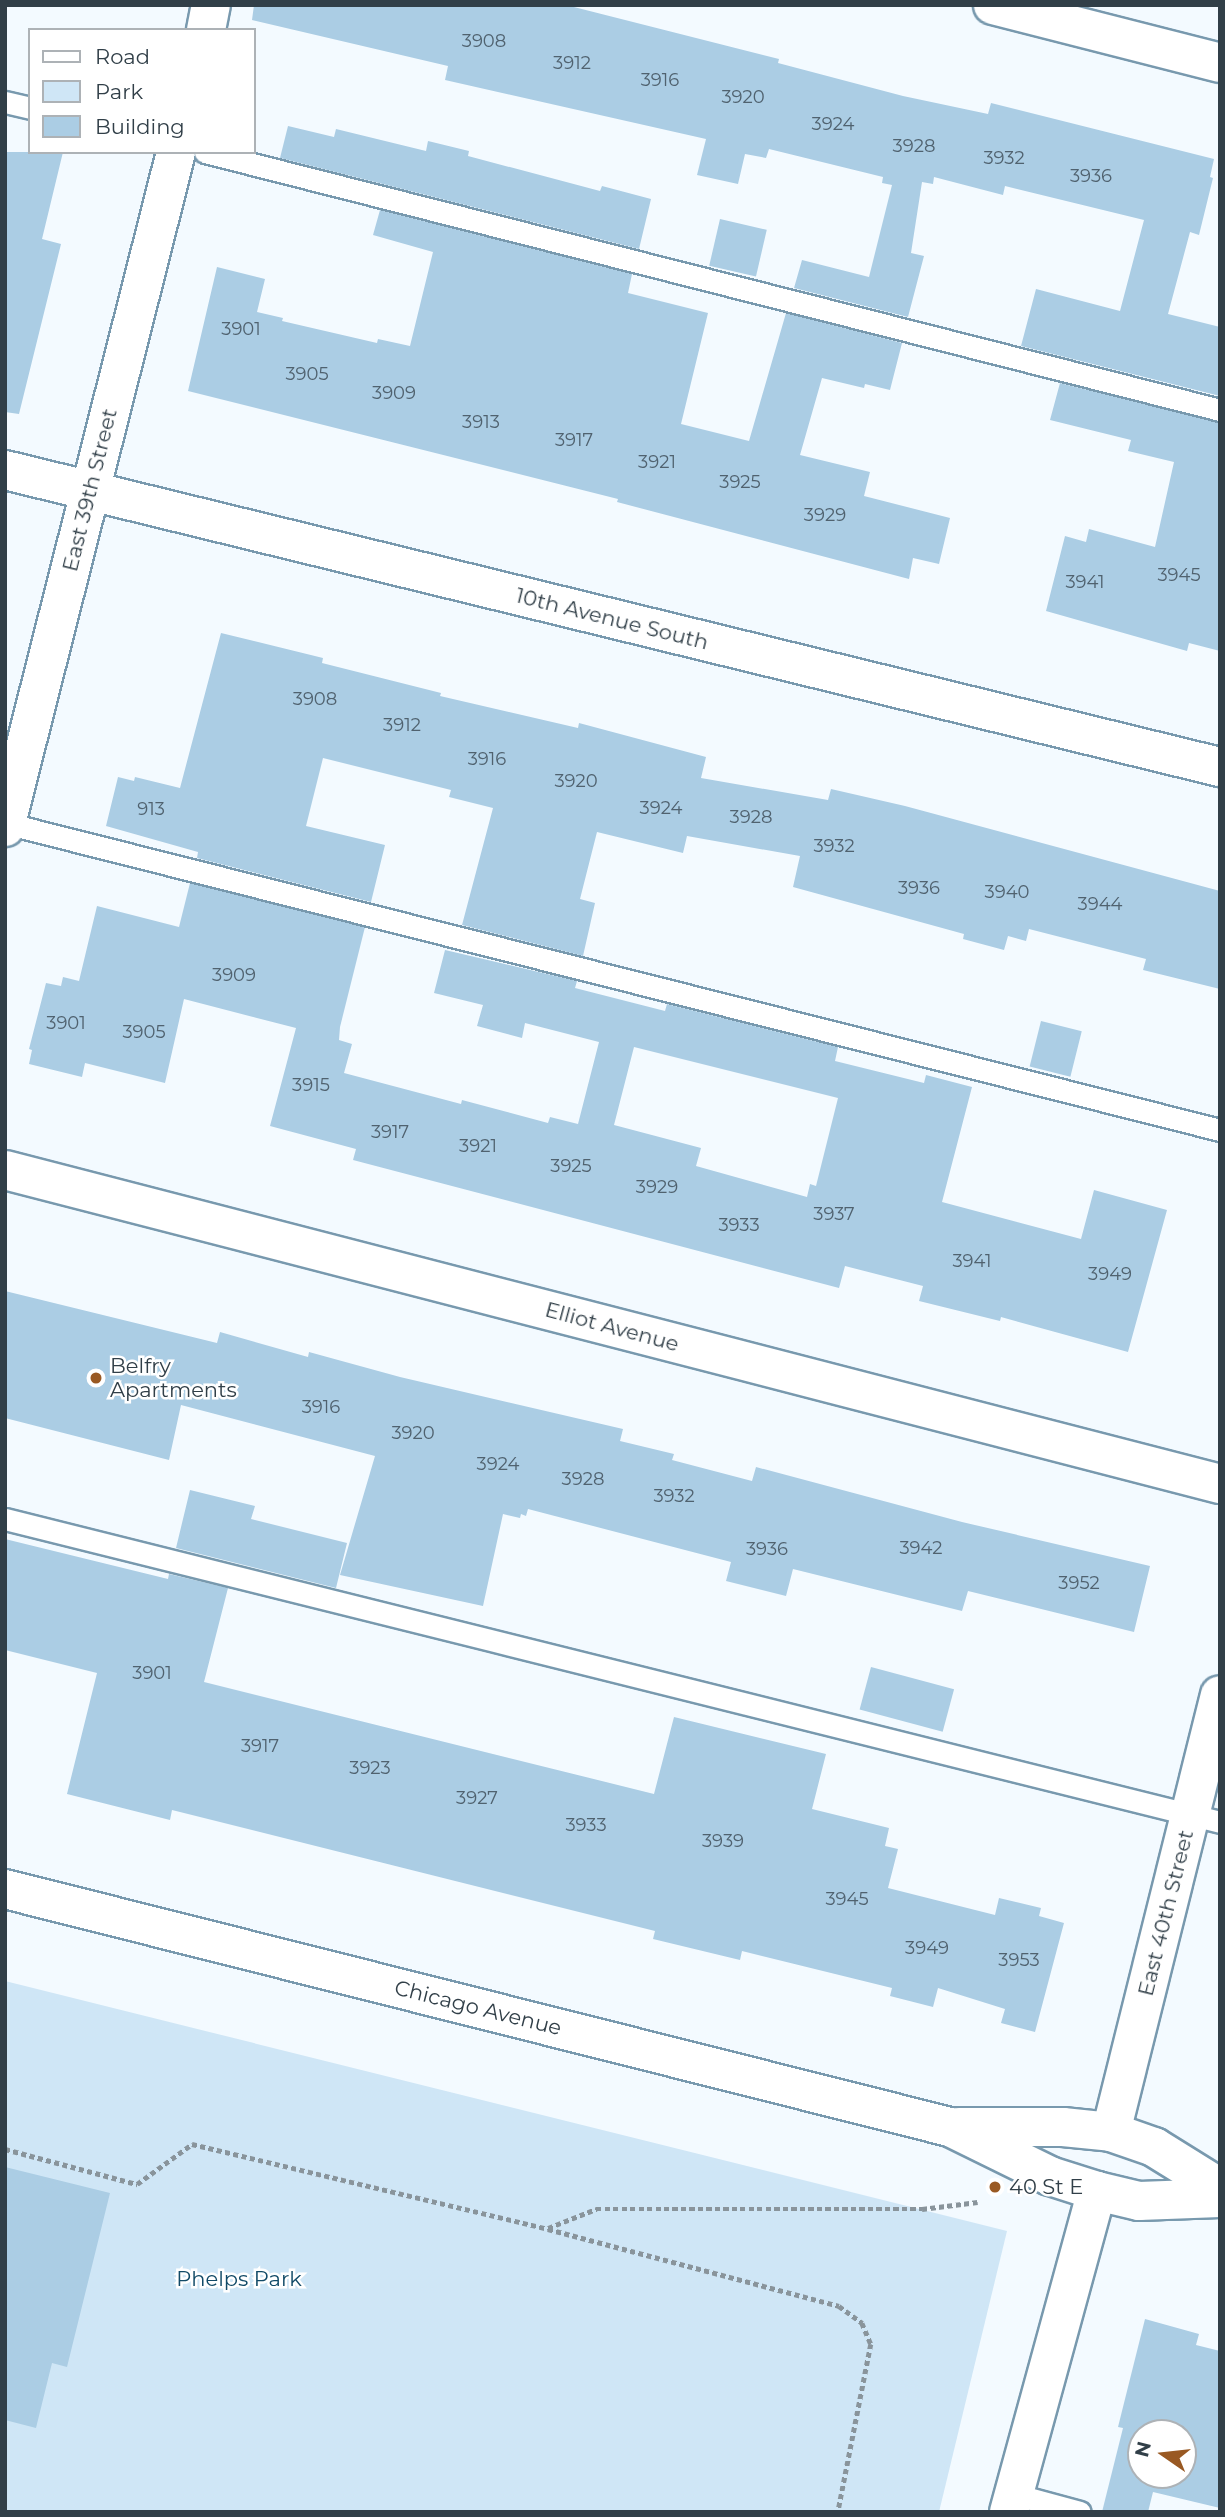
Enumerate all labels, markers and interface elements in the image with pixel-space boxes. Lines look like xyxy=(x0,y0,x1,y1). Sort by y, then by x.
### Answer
legend xyxy=(28,28,256,154)
house number: 3908 xyxy=(462,30,506,52)
text: Road xyxy=(95,44,150,69)
house number: 3912 xyxy=(553,52,591,74)
house number: 3916 xyxy=(641,69,679,91)
text: Park xyxy=(95,79,143,104)
house number: 3920 xyxy=(721,86,765,108)
house number: 3924 xyxy=(812,113,854,135)
text: Building xyxy=(95,114,185,139)
house number: 3928 xyxy=(893,135,935,157)
house number: 3932 xyxy=(983,147,1025,169)
house number: 3936 xyxy=(1070,165,1112,187)
house number: 3901 xyxy=(221,318,261,340)
house number: 3905 xyxy=(285,363,329,385)
house number: 3909 xyxy=(372,382,416,404)
street label: East 39th Street xyxy=(58,406,122,574)
house number: 3913 xyxy=(462,411,500,433)
house number: 3917 xyxy=(555,429,593,451)
house number: 3921 xyxy=(638,451,676,473)
house number: 3925 xyxy=(719,471,761,493)
house number: 3929 xyxy=(804,504,846,526)
house number: 3945 xyxy=(1157,564,1201,586)
house number: 3941 xyxy=(1065,571,1105,593)
street label: 10th Avenue South xyxy=(513,583,711,655)
house number: 3908 xyxy=(293,688,337,710)
house number: 3912 xyxy=(383,714,421,736)
house number: 3916 xyxy=(468,748,506,770)
house number: 3920 xyxy=(554,770,598,792)
house number: 3924 xyxy=(640,797,682,819)
house number: 913 xyxy=(137,798,165,820)
house number: 3928 xyxy=(730,806,772,828)
house number: 3932 xyxy=(813,835,855,857)
house number: 3936 xyxy=(898,877,940,899)
house number: 3940 xyxy=(985,881,1029,903)
house number: 3944 xyxy=(1078,893,1122,915)
house number: 3909 xyxy=(212,964,256,986)
house number: 3901 xyxy=(46,1012,86,1034)
house number: 3905 xyxy=(122,1021,166,1043)
house number: 3915 xyxy=(292,1074,330,1096)
house number: 3917 xyxy=(371,1121,409,1143)
house number: 3921 xyxy=(459,1135,497,1157)
house number: 3925 xyxy=(550,1155,592,1177)
house number: 3929 xyxy=(636,1176,678,1198)
house number: 3937 xyxy=(813,1203,855,1225)
house number: 3933 xyxy=(718,1214,760,1236)
house number: 3941 xyxy=(952,1250,992,1272)
house number: 3949 xyxy=(1088,1263,1132,1285)
street label: Elliot Avenue xyxy=(542,1297,682,1357)
place label: Belfry Apartments xyxy=(110,1353,237,1403)
marker: Belfry Apartments xyxy=(88,1370,104,1386)
house number: 3916 xyxy=(302,1396,340,1418)
house number: 3920 xyxy=(391,1422,435,1444)
house number: 3924 xyxy=(477,1453,519,1475)
house number: 3928 xyxy=(562,1468,604,1490)
house number: 3932 xyxy=(653,1485,695,1507)
house number: 3942 xyxy=(899,1537,943,1559)
house number: 3936 xyxy=(746,1538,788,1560)
house number: 3952 xyxy=(1058,1572,1100,1594)
house number: 3901 xyxy=(132,1662,172,1684)
house number: 3917 xyxy=(241,1735,279,1757)
house number: 3923 xyxy=(349,1757,391,1779)
house number: 3927 xyxy=(456,1787,498,1809)
house number: 3933 xyxy=(565,1814,607,1836)
street label: East 40th Street xyxy=(1133,1827,1199,1999)
house number: 3939 xyxy=(702,1830,744,1852)
house number: 3945 xyxy=(825,1888,869,1910)
house number: 3949 xyxy=(905,1937,949,1959)
house number: 3953 xyxy=(998,1949,1040,1971)
street label: Chicago Avenue xyxy=(392,1975,564,2041)
place label: 40 St E xyxy=(1009,2174,1083,2200)
marker: 40 St E xyxy=(987,2179,1003,2195)
park label: Phelps Park xyxy=(176,2266,302,2292)
north arrow xyxy=(1127,2419,1197,2489)
text: N xyxy=(1130,2439,1156,2460)

